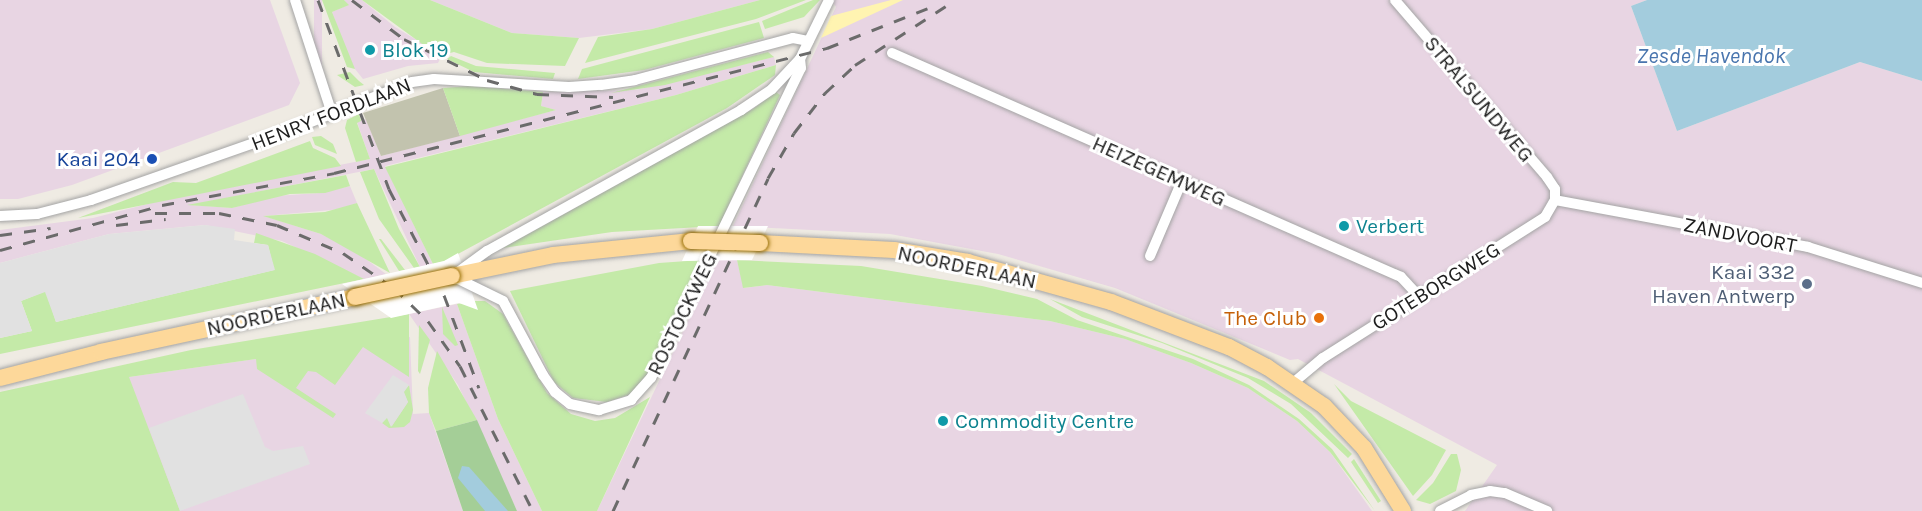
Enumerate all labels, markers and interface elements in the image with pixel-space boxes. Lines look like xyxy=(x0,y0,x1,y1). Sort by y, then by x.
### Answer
street label: STRALSUNDWEG xyxy=(1419,31,1539,167)
place label: Blok 19 xyxy=(382,37,448,63)
marker: Blok 19 xyxy=(363,43,377,57)
water label: Zesde Havendok xyxy=(1636,44,1786,70)
street label: HENRY FORDLAAN xyxy=(248,72,414,156)
street label: HEIZEGEMWEG xyxy=(1088,130,1230,212)
place label: Kaai 204 xyxy=(57,146,140,172)
marker: Kaai 204 xyxy=(145,152,159,166)
street label: ZANDVOORT xyxy=(1681,212,1799,258)
place label: Verbert xyxy=(1356,213,1424,239)
marker: Verbert xyxy=(1337,219,1351,233)
street label: GOTEBORGWEG xyxy=(1367,237,1505,335)
street label: NOORDERLAAN xyxy=(895,240,1039,294)
street label: ROSTOCKWEG xyxy=(642,249,722,379)
place label: Kaai 332 Haven Antwerp xyxy=(1652,259,1795,309)
marker: Kaai 332 Haven Antwerp xyxy=(1800,277,1814,291)
street label: NOORDERLAAN xyxy=(204,287,348,341)
place label: The Club xyxy=(1224,305,1307,331)
marker: The Club xyxy=(1312,311,1326,325)
place label: Commodity Centre xyxy=(955,408,1134,434)
marker: Commodity Centre xyxy=(936,414,950,428)

